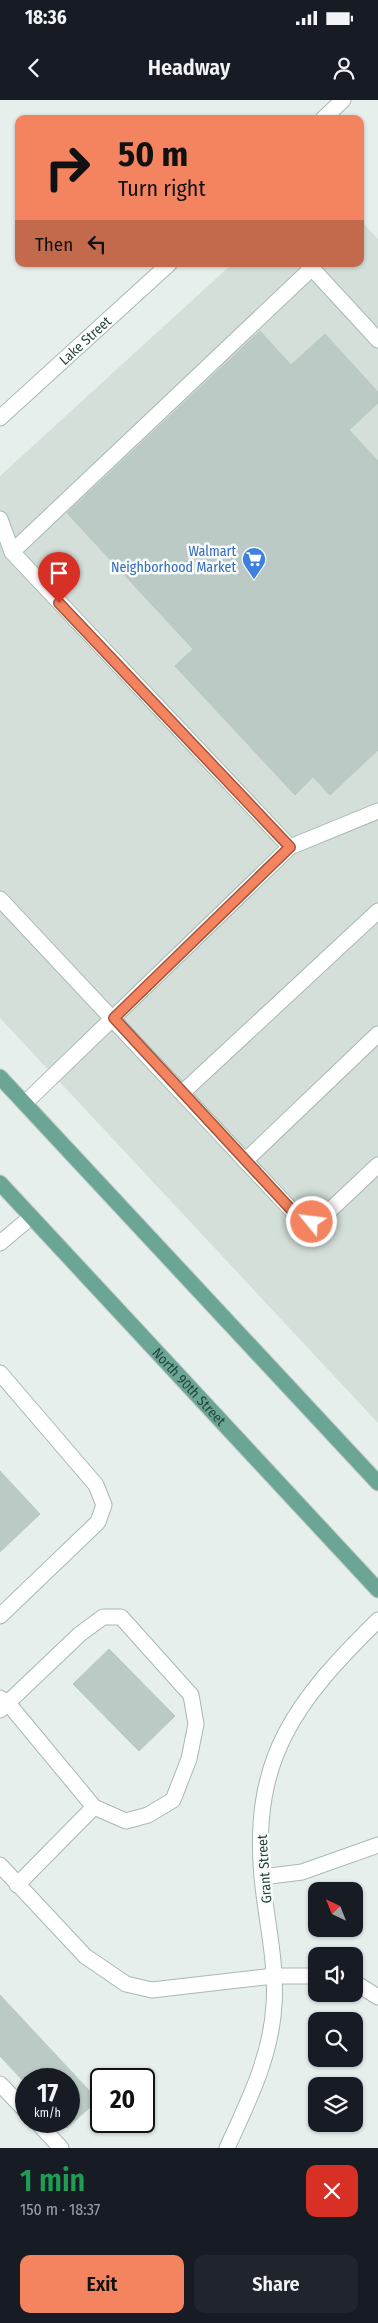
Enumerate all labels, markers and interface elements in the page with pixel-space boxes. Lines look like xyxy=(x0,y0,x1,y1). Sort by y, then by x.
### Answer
text: 18:36 xyxy=(25,6,67,29)
icon: back xyxy=(20,54,48,82)
text: Headway xyxy=(148,54,230,81)
icon: person xyxy=(330,54,358,82)
text: 50 m xyxy=(118,133,188,175)
icon: right xyxy=(35,135,100,200)
text: Turn right xyxy=(118,175,206,202)
icon: left xyxy=(83,230,111,258)
text: Then xyxy=(35,233,73,256)
street label: Lake Street xyxy=(56,313,115,369)
place label: Walmart Neighborhood Market xyxy=(111,543,236,576)
supermarket icon: Walmart Neighborhood Market xyxy=(241,546,267,580)
pin xyxy=(38,552,80,603)
icon: arrive xyxy=(45,559,73,587)
position arrow xyxy=(285,1195,337,1247)
street label: North 90th Street xyxy=(149,1345,229,1430)
street label: Grant Street xyxy=(254,1834,275,1904)
north arrow xyxy=(308,1882,362,1938)
map controls xyxy=(308,1882,363,2132)
button: sound xyxy=(308,1947,363,2002)
button: search xyxy=(308,2012,363,2067)
speed limit sign: 20 xyxy=(90,2068,155,2133)
button: layers xyxy=(308,2077,363,2132)
text: 17 xyxy=(37,2079,58,2109)
text: km/h xyxy=(34,2106,61,2120)
text: 1 min xyxy=(20,2163,85,2199)
button: close xyxy=(306,2165,358,2217)
text: 150 m · 18:37 xyxy=(20,2200,100,2219)
button: Exit xyxy=(20,2255,184,2313)
button: Share xyxy=(194,2255,358,2313)

